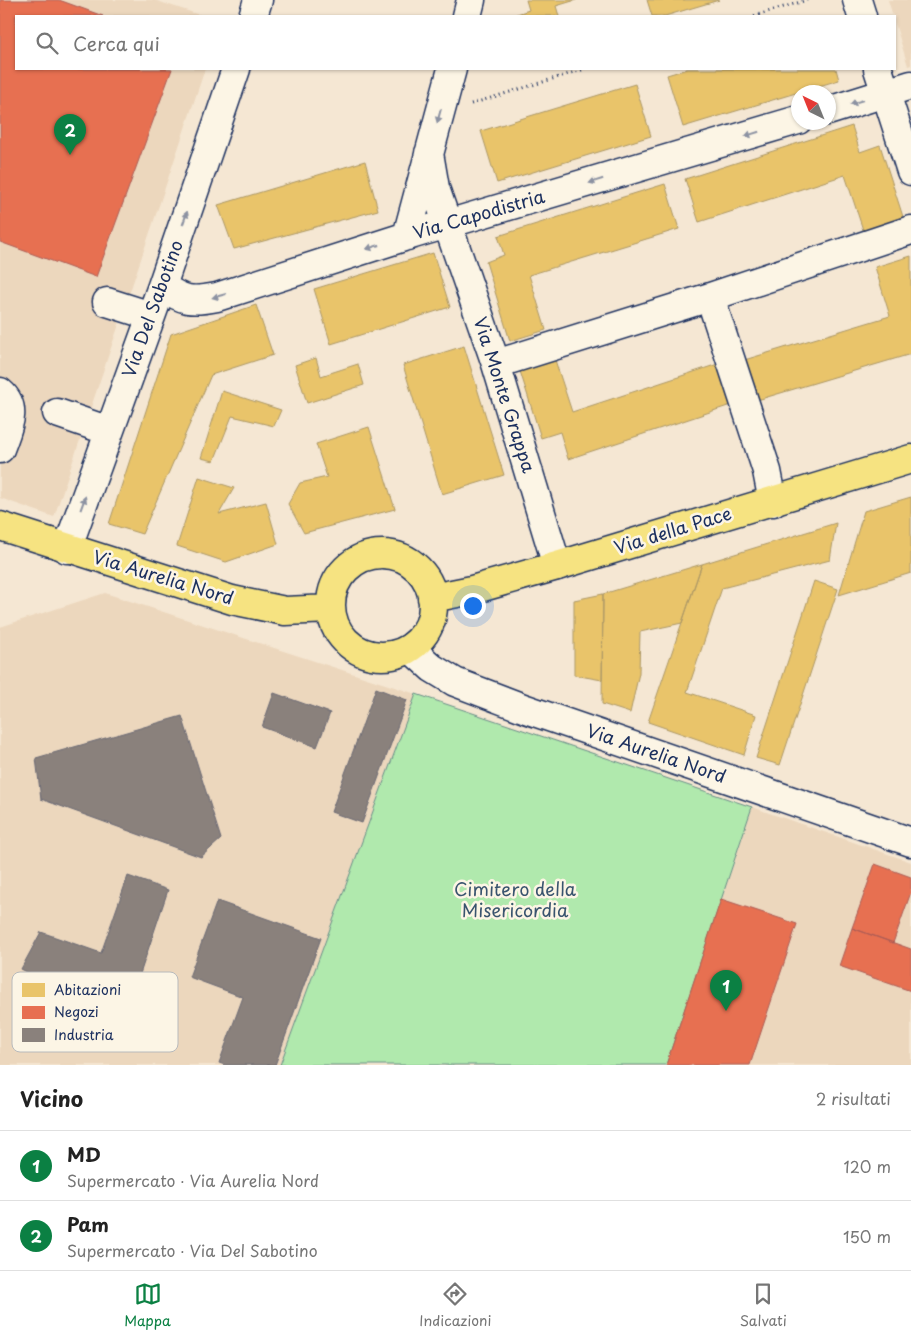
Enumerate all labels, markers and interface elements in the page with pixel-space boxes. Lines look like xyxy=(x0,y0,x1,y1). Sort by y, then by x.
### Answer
search box xyxy=(15,15,896,70)
icon: search xyxy=(33,29,61,57)
text: Cerca qui xyxy=(73,29,160,57)
north arrow xyxy=(791,85,836,130)
one-way arrow xyxy=(849,98,864,106)
one-way arrow xyxy=(434,108,442,123)
pin: 2 xyxy=(54,114,86,155)
one-way arrow xyxy=(744,130,759,138)
one-way arrow xyxy=(589,177,604,185)
street label: Via Capodistria xyxy=(410,182,548,245)
one-way arrow xyxy=(182,210,189,225)
street label: Via Del Sabotino xyxy=(114,236,189,381)
one-way arrow xyxy=(366,244,381,251)
one-way arrow xyxy=(211,292,226,300)
street label: Via Monte Grappa xyxy=(467,313,543,476)
one-way arrow xyxy=(80,495,88,510)
street label: Via della Pace xyxy=(610,499,735,560)
street label: Via Aurelia Nord xyxy=(90,542,237,611)
your location xyxy=(460,593,486,619)
street label: Via Aurelia Nord xyxy=(583,716,730,789)
park label: Cimitero della Misericordia xyxy=(454,875,577,923)
pin: 1 xyxy=(710,970,742,1011)
legend xyxy=(12,972,178,1052)
text: Abitazioni xyxy=(54,979,121,1000)
text: Negozi xyxy=(54,1001,99,1022)
text: Industria xyxy=(54,1024,114,1045)
text: Vicino xyxy=(20,1082,83,1114)
text: 2 risultati xyxy=(816,1086,891,1110)
text: MD xyxy=(67,1140,101,1168)
text: 1 xyxy=(32,1154,40,1178)
text: 120 m xyxy=(844,1154,891,1178)
text: Supermercato · Via Aurelia Nord xyxy=(67,1168,319,1192)
text: Pam xyxy=(67,1210,109,1238)
text: 2 xyxy=(30,1224,42,1248)
text: 150 m xyxy=(843,1224,891,1248)
text: Supermercato · Via Del Sabotino xyxy=(67,1238,318,1262)
tab: Mappa xyxy=(124,1280,171,1331)
tab: Indicazioni xyxy=(419,1280,491,1331)
tab: Salvati xyxy=(740,1280,787,1331)

